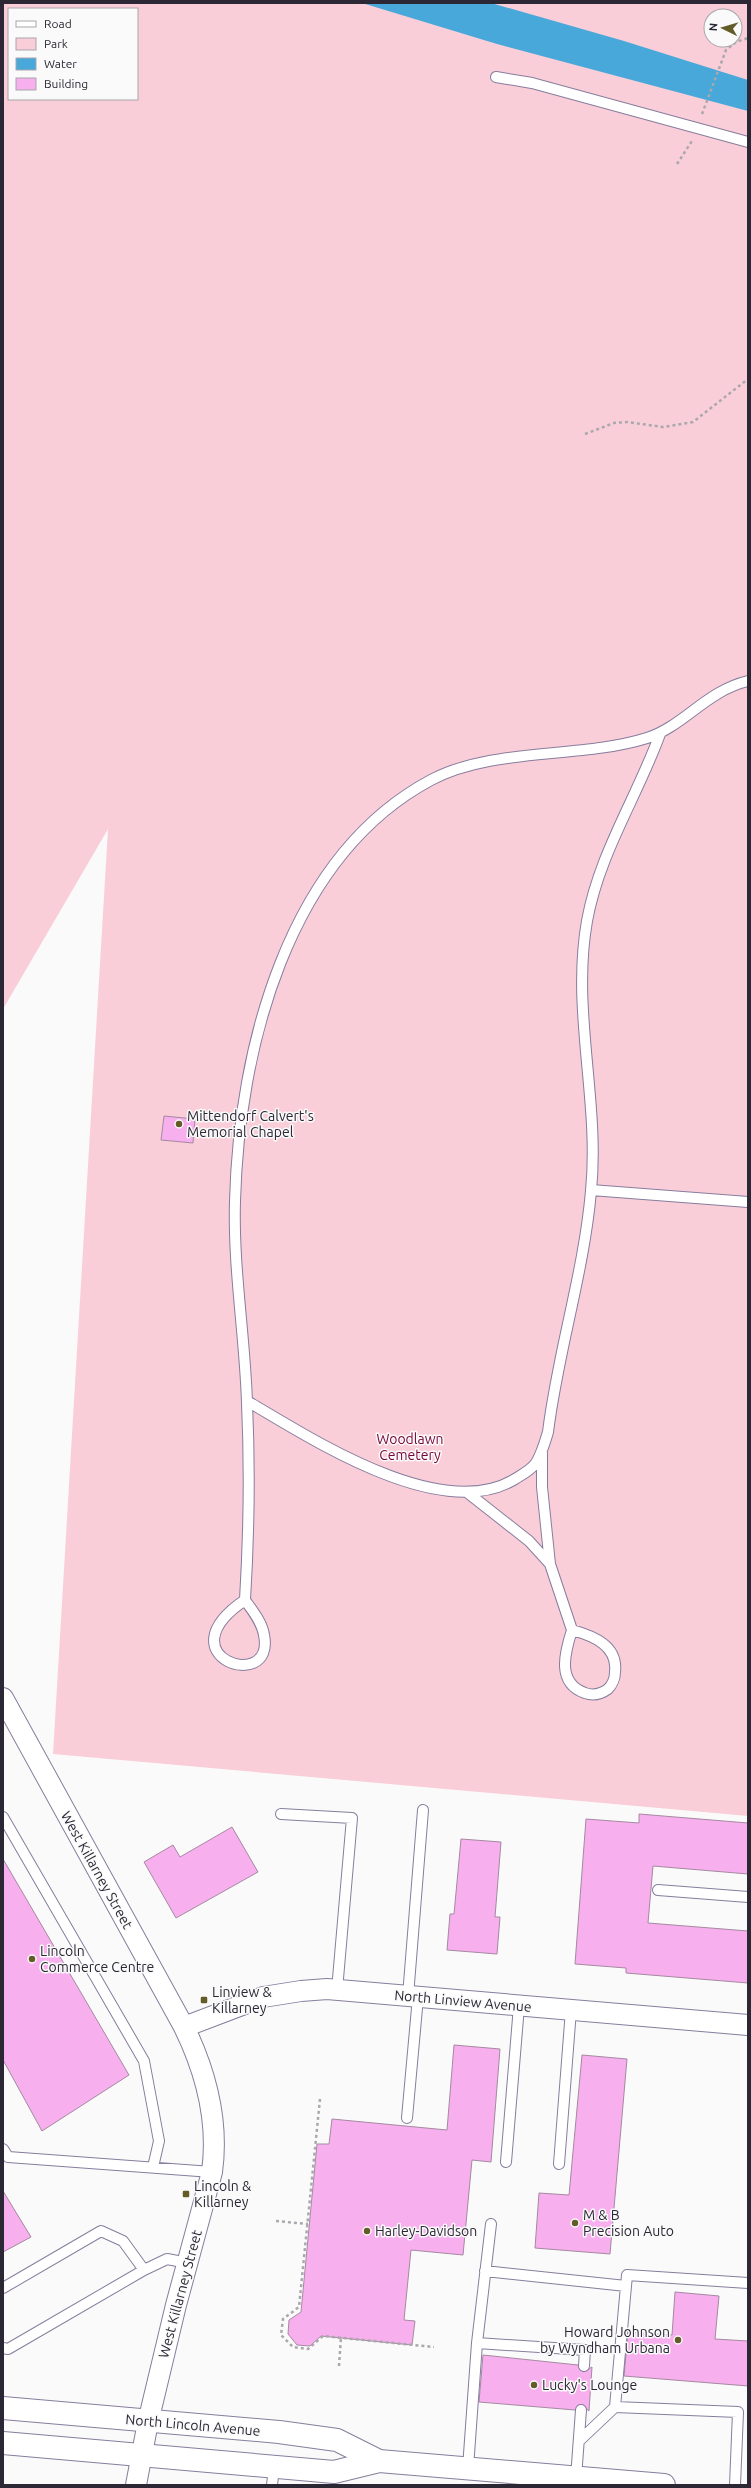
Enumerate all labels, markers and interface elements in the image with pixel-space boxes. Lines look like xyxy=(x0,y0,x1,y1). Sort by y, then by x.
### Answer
legend xyxy=(8,8,138,100)
north arrow xyxy=(703,8,743,48)
text: Road xyxy=(44,17,72,30)
text: N xyxy=(707,23,719,32)
text: Park xyxy=(44,37,68,50)
text: Water xyxy=(44,57,77,70)
text: Building xyxy=(44,77,88,90)
place label: Mittendorf Calvert's Memorial Chapel xyxy=(187,1108,314,1140)
marker: Mittendorf Calvert's Memorial Chapel xyxy=(174,1119,184,1129)
park label: Woodlawn Cemetery xyxy=(376,1431,444,1463)
street label: West Killarney Street xyxy=(58,1808,136,1932)
place label: Lincoln Commerce Centre xyxy=(40,1943,154,1975)
marker: Lincoln Commerce Centre xyxy=(27,1954,37,1964)
place label: Linview & Killarney xyxy=(212,1984,273,2016)
street label: North Linview Avenue xyxy=(394,1987,532,2015)
marker: Linview & Killarney xyxy=(199,1995,209,2005)
place label: Lincoln & Killarney xyxy=(194,2178,252,2210)
marker: Lincoln & Killarney xyxy=(181,2189,191,2199)
place label: M & B Precision Auto xyxy=(583,2207,674,2239)
marker: M & B Precision Auto xyxy=(570,2218,580,2228)
place label: Harley-Davidson xyxy=(375,2223,477,2239)
marker: Harley-Davidson xyxy=(362,2226,372,2236)
street label: West Killarney Street xyxy=(155,2228,205,2360)
place label: Howard Johnson by Wyndham Urbana xyxy=(540,2324,670,2356)
marker: Howard Johnson by Wyndham Urbana xyxy=(673,2335,683,2345)
place label: Lucky's Lounge xyxy=(542,2377,637,2393)
marker: Lucky's Lounge xyxy=(529,2380,539,2390)
street label: North Lincoln Avenue xyxy=(125,2411,261,2439)

